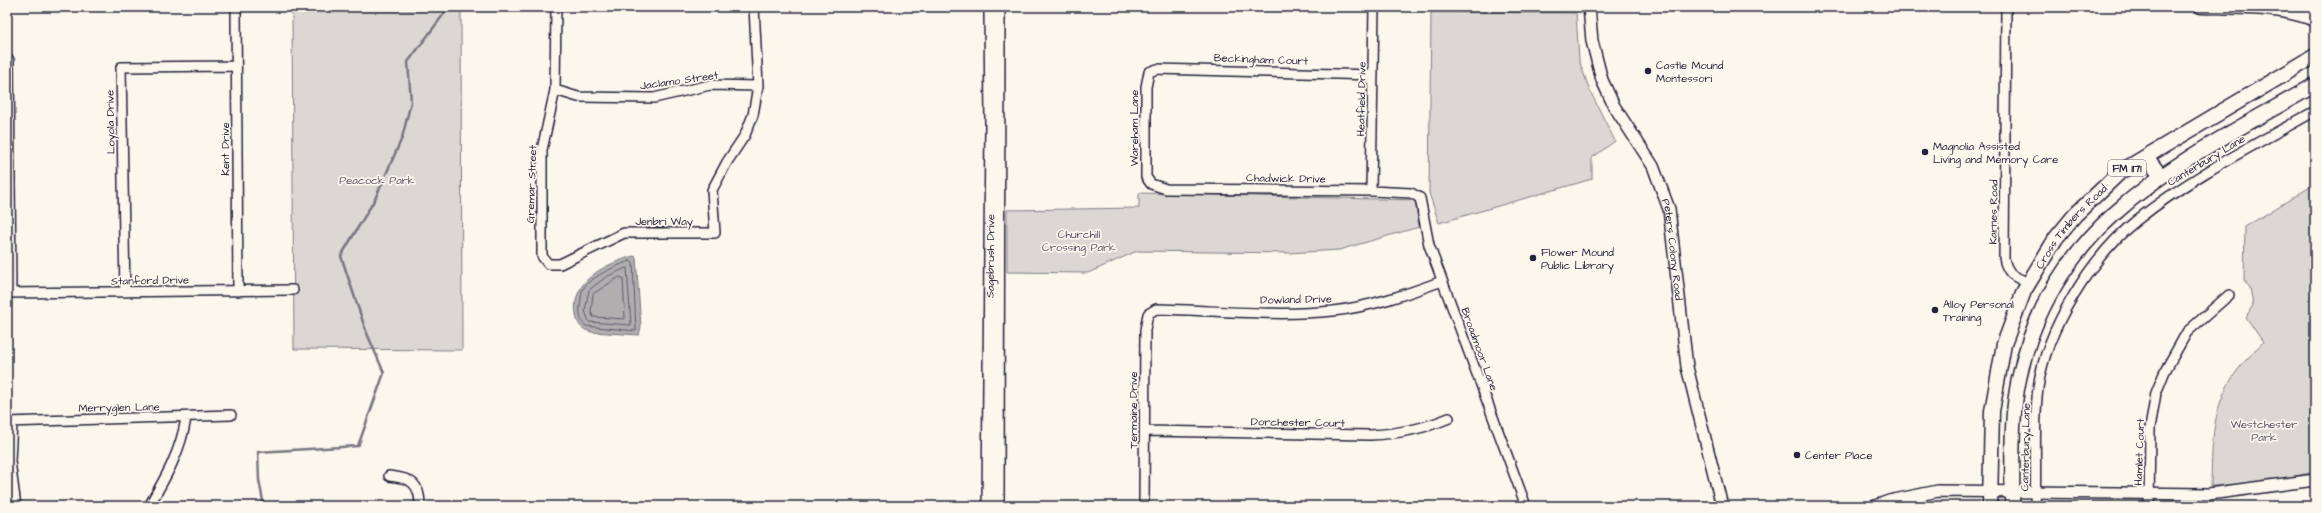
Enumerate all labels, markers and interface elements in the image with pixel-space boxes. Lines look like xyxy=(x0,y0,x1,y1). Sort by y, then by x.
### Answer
street label: Beckingham Court xyxy=(1214,50,1309,70)
place label: Castle Mound Montessori xyxy=(1656,58,1724,86)
street label: Heatfield Drive xyxy=(1353,61,1370,137)
marker: Castle Mound Montessori xyxy=(1643,66,1653,76)
street label: Jaclamo Street xyxy=(639,68,720,93)
street label: Loyola Drive xyxy=(102,90,120,154)
street label: Wareham Lane xyxy=(1127,90,1142,166)
street label: Kent Drive xyxy=(218,122,233,176)
street label: Canterbury Lane xyxy=(2165,131,2249,190)
place label: Magnolia Assisted Living and Memory Care xyxy=(1933,139,2058,168)
street label: Gremar Street xyxy=(523,144,540,223)
marker: Magnolia Assisted Living and Memory Care xyxy=(1920,147,1930,157)
road number: FM 1171 xyxy=(2108,160,2146,176)
street label: Chadwick Drive xyxy=(1246,170,1326,187)
park label: Peacock Park xyxy=(339,173,415,188)
street label: Karnes Road xyxy=(1985,179,2002,245)
street label: Cross Timbers Road xyxy=(2032,181,2111,272)
street label: Peters Colony Road xyxy=(1658,196,1686,301)
street label: Jenbri Way xyxy=(635,214,693,230)
street label: Sagebrush Drive xyxy=(983,214,999,298)
park label: Churchill Crossing Park xyxy=(1042,227,1116,256)
place label: Flower Mound Public Library xyxy=(1541,245,1614,274)
marker: Flower Mound Public Library xyxy=(1528,253,1538,263)
street label: Stanford Drive xyxy=(111,272,189,289)
street label: Dowland Drive xyxy=(1260,291,1332,308)
place label: Alloy Personal Training xyxy=(1943,297,2014,326)
marker: Alloy Personal Training xyxy=(1930,305,1940,315)
street label: Broadmoor Lane xyxy=(1458,306,1502,393)
street label: Termaine Drive xyxy=(1126,371,1141,449)
street label: Merryglen Lane xyxy=(78,399,160,417)
street label: Canterbury Lane xyxy=(2017,403,2035,491)
street label: Dorchester Court xyxy=(1251,414,1346,431)
park label: Westchester Park xyxy=(2231,417,2297,445)
street label: Hamlet Court xyxy=(2131,418,2148,486)
place label: Center Place xyxy=(1805,448,1872,463)
marker: Center Place xyxy=(1792,450,1802,460)

